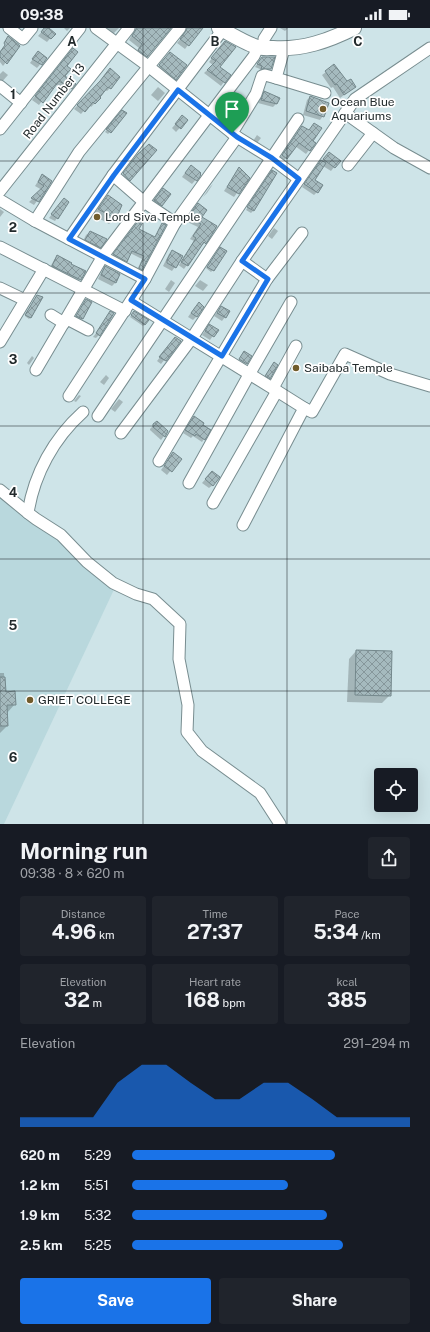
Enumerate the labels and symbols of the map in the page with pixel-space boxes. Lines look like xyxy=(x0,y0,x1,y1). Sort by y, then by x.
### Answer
text: A xyxy=(67,34,77,49)
text: B xyxy=(211,34,220,49)
text: C xyxy=(353,34,363,49)
street label: Road Number 13 xyxy=(20,61,88,141)
text: 1 xyxy=(10,87,16,102)
pin xyxy=(215,92,249,133)
place label: Ocean Blue Aquariums xyxy=(331,95,395,123)
marker: Ocean Blue Aquariums xyxy=(318,104,328,114)
place label: Lord Siva Temple xyxy=(105,210,201,224)
marker: Lord Siva Temple xyxy=(92,212,102,222)
text: 2 xyxy=(9,220,17,235)
text: 3 xyxy=(9,352,18,367)
place label: Saibaba Temple xyxy=(304,361,393,375)
marker: Saibaba Temple xyxy=(291,363,301,373)
text: 4 xyxy=(9,485,18,500)
text: 5 xyxy=(9,618,18,633)
place label: GRIET COLLEGE xyxy=(38,693,131,707)
marker: GRIET COLLEGE xyxy=(25,695,35,705)
text: 6 xyxy=(9,750,18,765)

